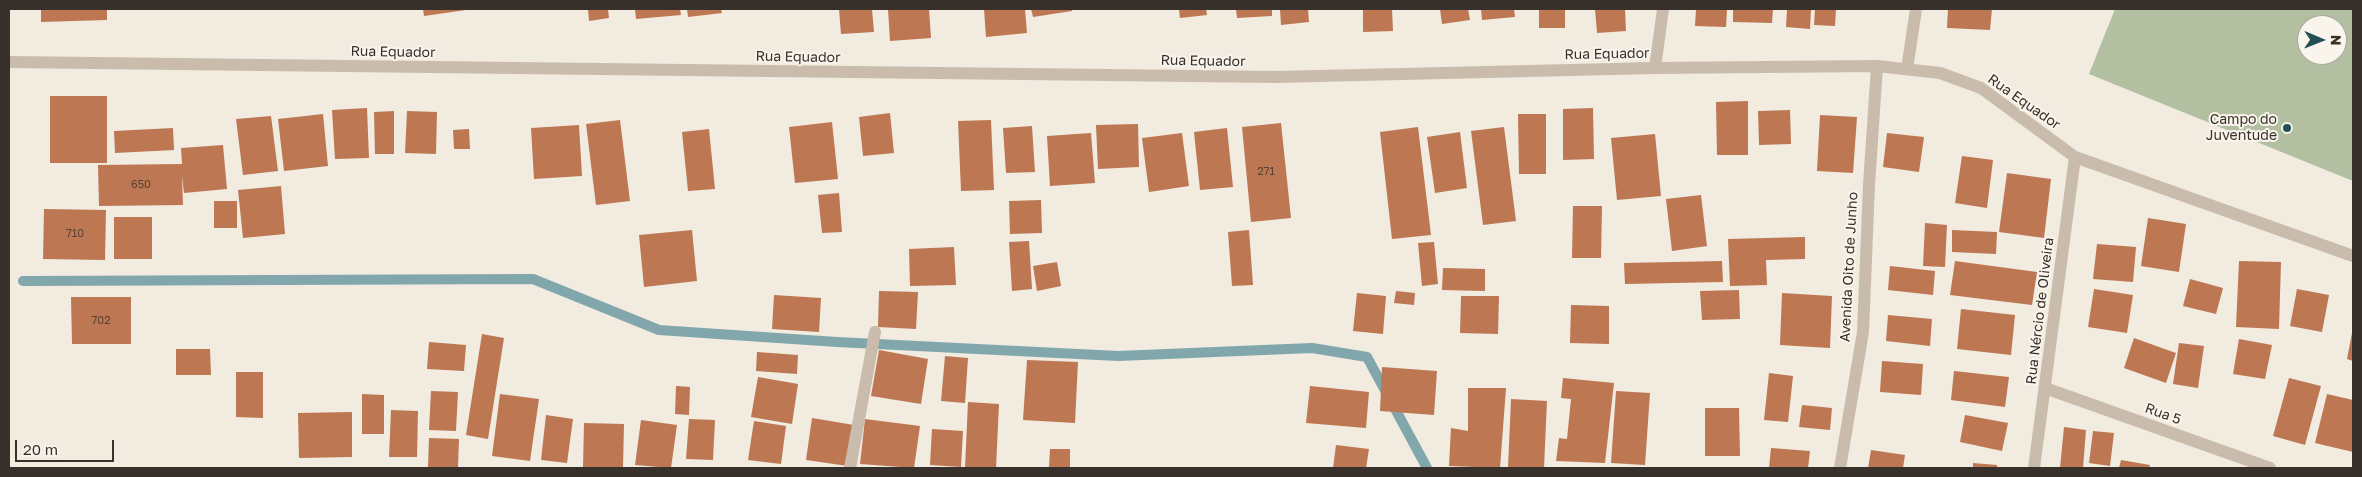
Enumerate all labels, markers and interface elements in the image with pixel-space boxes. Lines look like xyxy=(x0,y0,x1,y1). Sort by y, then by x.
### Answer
north arrow xyxy=(2297,15,2347,65)
text: N xyxy=(2328,35,2345,46)
street label: Rua Equador xyxy=(350,43,436,61)
street label: Rua Equador xyxy=(1564,45,1650,63)
street label: Rua Equador xyxy=(755,48,841,66)
street label: Rua Equador xyxy=(1160,52,1246,70)
street label: Rua Equador xyxy=(1984,71,2064,133)
place label: Campo do Juventude xyxy=(2206,112,2277,144)
marker: Campo do Juventude xyxy=(2281,122,2293,134)
house number: 271 xyxy=(1257,165,1275,179)
house number: 650 xyxy=(131,178,151,192)
street label: Avenida Oito de Junho xyxy=(1837,192,1861,342)
house number: 710 xyxy=(66,227,84,241)
street label: Rua Nércio de Oliveira xyxy=(2023,237,2057,385)
house number: 702 xyxy=(91,314,111,328)
street label: Rua 5 xyxy=(2143,400,2183,428)
scale bar xyxy=(18,430,116,462)
text: 20 m xyxy=(23,440,58,458)

